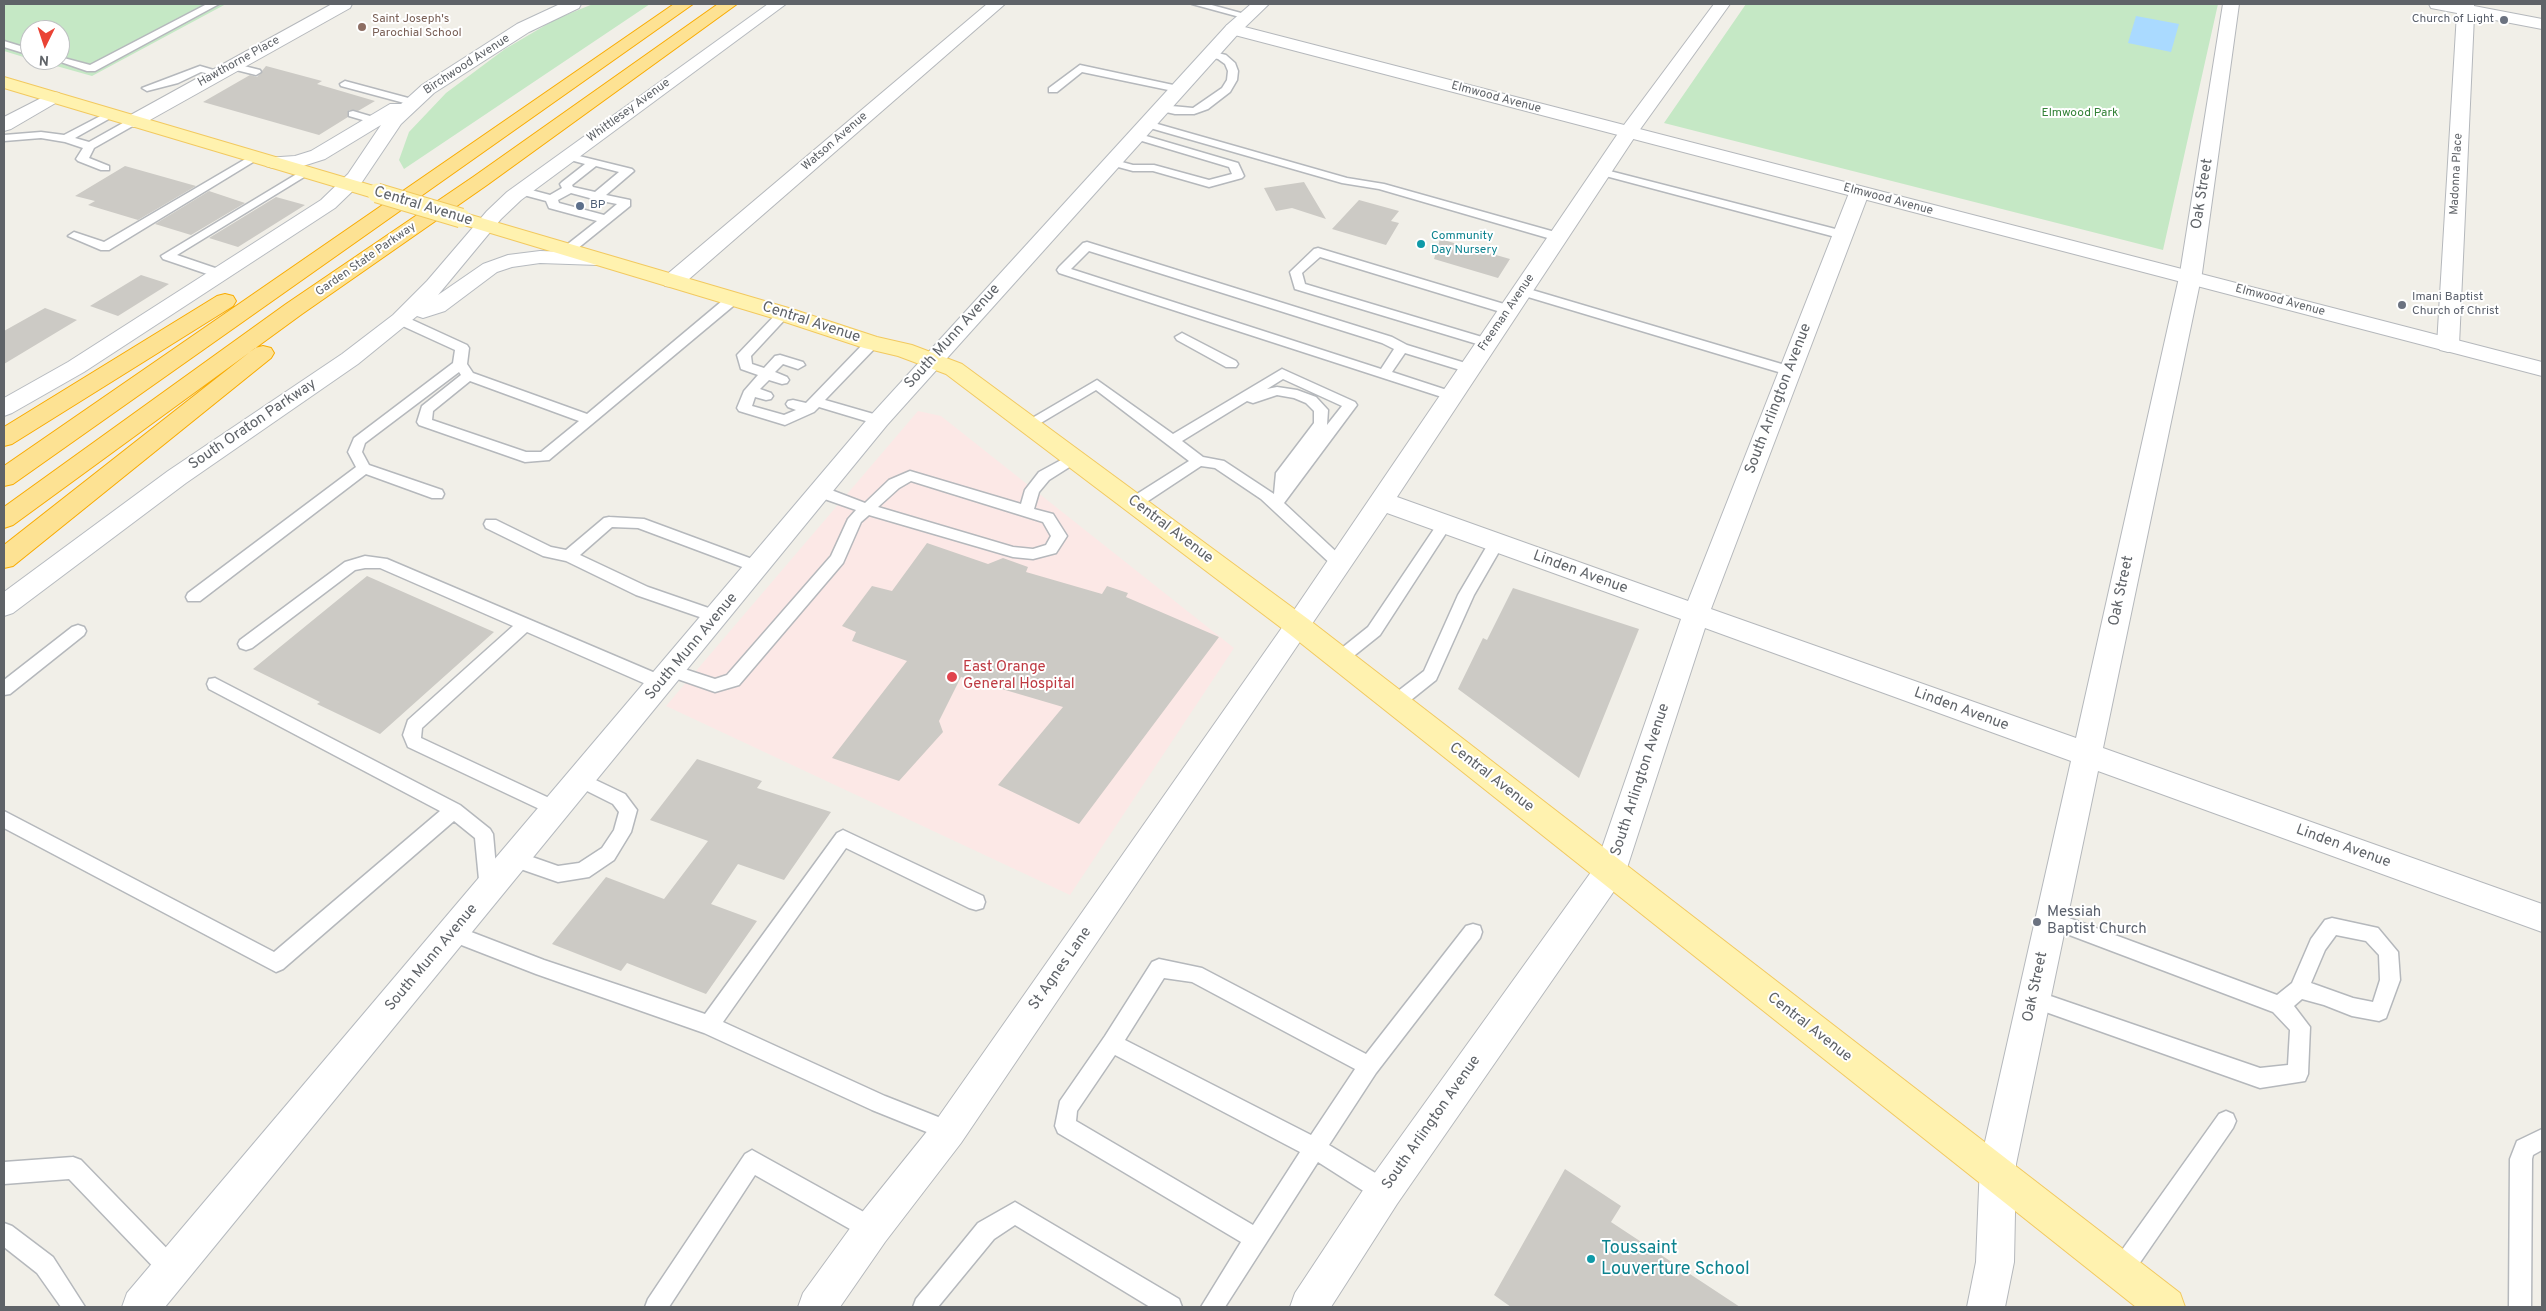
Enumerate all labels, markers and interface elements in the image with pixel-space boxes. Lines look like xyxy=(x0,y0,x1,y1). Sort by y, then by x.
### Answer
place label: Saint Joseph's Parochial School xyxy=(372,13,462,41)
place label: Church of Light xyxy=(2412,13,2494,27)
marker: Church of Light xyxy=(2498,14,2510,26)
north arrow xyxy=(20,20,70,70)
marker: Saint Joseph's Parochial School xyxy=(356,21,368,33)
street label: Birchwood Avenue xyxy=(421,32,513,98)
street label: Hawthorne Place xyxy=(196,34,282,90)
text: N xyxy=(38,51,50,68)
street label: Whittlesey Avenue xyxy=(585,76,673,146)
street label: Elmwood Avenue xyxy=(1450,79,1542,117)
park label: Elmwood Park xyxy=(2042,107,2118,121)
street label: Watson Avenue xyxy=(799,110,871,174)
street label: Madonna Place xyxy=(2448,133,2466,215)
street label: Oak Street xyxy=(2189,157,2217,231)
street label: Elmwood Avenue xyxy=(1842,181,1934,219)
street label: Central Avenue xyxy=(371,183,475,231)
place label: BP xyxy=(590,199,605,213)
marker: BP xyxy=(574,200,586,212)
street label: Garden State Parkway xyxy=(313,220,419,300)
place label: Community Day Nursery xyxy=(1431,230,1498,258)
marker: Community Day Nursery xyxy=(1415,238,1427,250)
street label: Freeman Avenue xyxy=(1476,272,1538,354)
street label: South Munn Avenue xyxy=(901,281,1005,393)
street label: Elmwood Avenue xyxy=(2234,282,2326,320)
place label: Imani Baptist Church of Christ xyxy=(2412,291,2499,319)
street label: Central Avenue xyxy=(760,299,862,347)
marker: Imani Baptist Church of Christ xyxy=(2396,299,2408,311)
street label: South Arlington Avenue xyxy=(1742,321,1816,477)
street label: South Oraton Parkway xyxy=(186,376,320,474)
street label: Central Avenue xyxy=(1124,492,1216,568)
street label: Linden Avenue xyxy=(1530,548,1630,598)
street label: Oak Street xyxy=(2106,554,2138,628)
street label: South Munn Avenue xyxy=(642,590,742,704)
place label: East Orange General Hospital xyxy=(963,659,1075,694)
marker: East Orange General Hospital xyxy=(945,670,959,684)
street label: Linden Avenue xyxy=(1911,685,2011,735)
street label: South Arlington Avenue xyxy=(1608,701,1674,859)
street label: Central Avenue xyxy=(1445,739,1537,817)
street label: Linden Avenue xyxy=(2293,822,2393,872)
street label: South Munn Avenue xyxy=(382,901,482,1015)
place label: Messiah Baptist Church xyxy=(2047,904,2147,939)
marker: Messiah Baptist Church xyxy=(2031,916,2043,928)
street label: St Agnes Lane xyxy=(1026,924,1096,1014)
street label: Oak Street xyxy=(2020,950,2052,1024)
street label: Central Avenue xyxy=(1763,989,1855,1067)
street label: South Arlington Avenue xyxy=(1379,1052,1485,1194)
place label: Toussaint Louverture School xyxy=(1601,1238,1750,1280)
marker: Toussaint Louverture School xyxy=(1585,1253,1597,1265)

